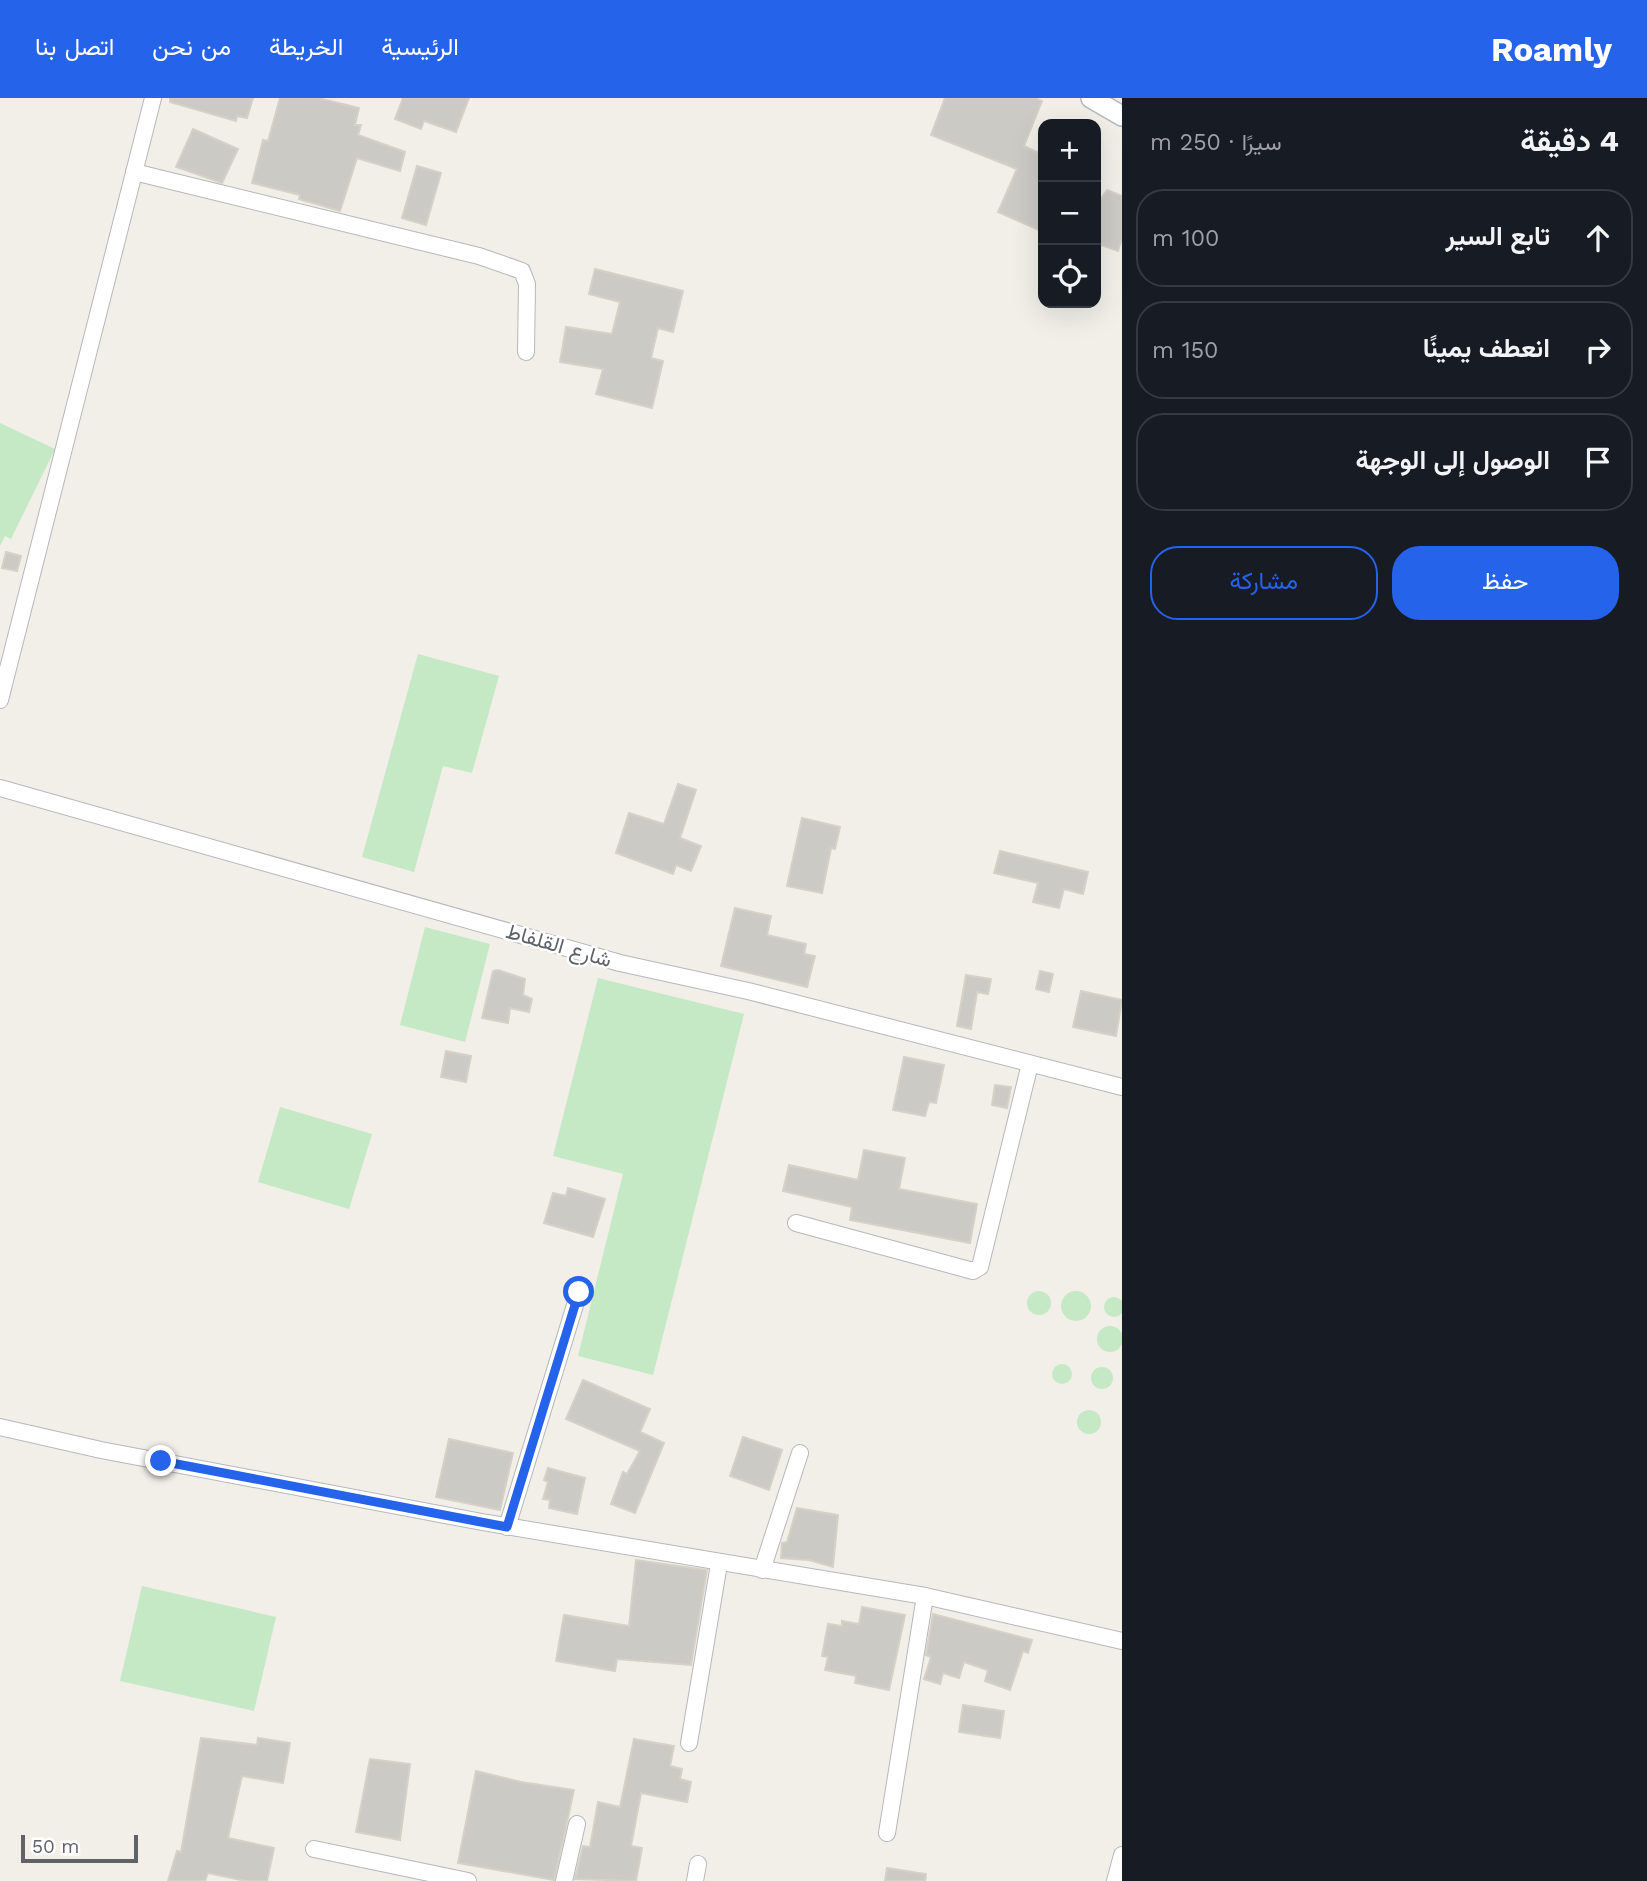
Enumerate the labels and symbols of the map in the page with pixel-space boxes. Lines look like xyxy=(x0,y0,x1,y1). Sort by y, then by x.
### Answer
street label: شارع القلفاط xyxy=(503,918,615,974)
route start xyxy=(563,1276,594,1307)
route end xyxy=(145,1445,176,1476)
scale bar xyxy=(21,1832,138,1864)

